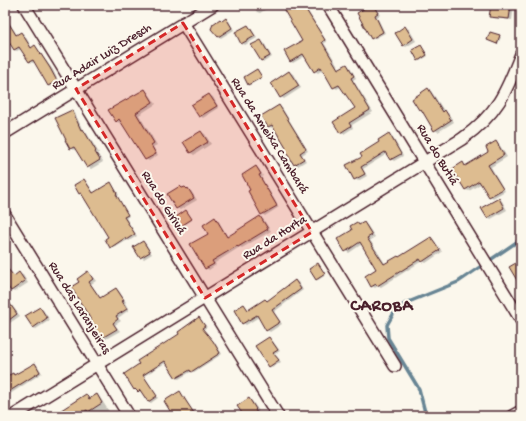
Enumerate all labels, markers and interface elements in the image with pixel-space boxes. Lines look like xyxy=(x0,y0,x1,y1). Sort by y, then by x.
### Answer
street label: Rua Adair Luiz Dresch xyxy=(49,20,155,94)
street label: Rua da Ameixa Cambará xyxy=(227,75,311,197)
street label: Rua do Butiá xyxy=(413,122,462,189)
street label: Rua do Girivá xyxy=(138,168,189,238)
street label: Rua da Horta xyxy=(240,212,310,264)
street label: Rua das Laranjeiras xyxy=(45,259,114,358)
district label: CAROBA xyxy=(349,297,415,317)

